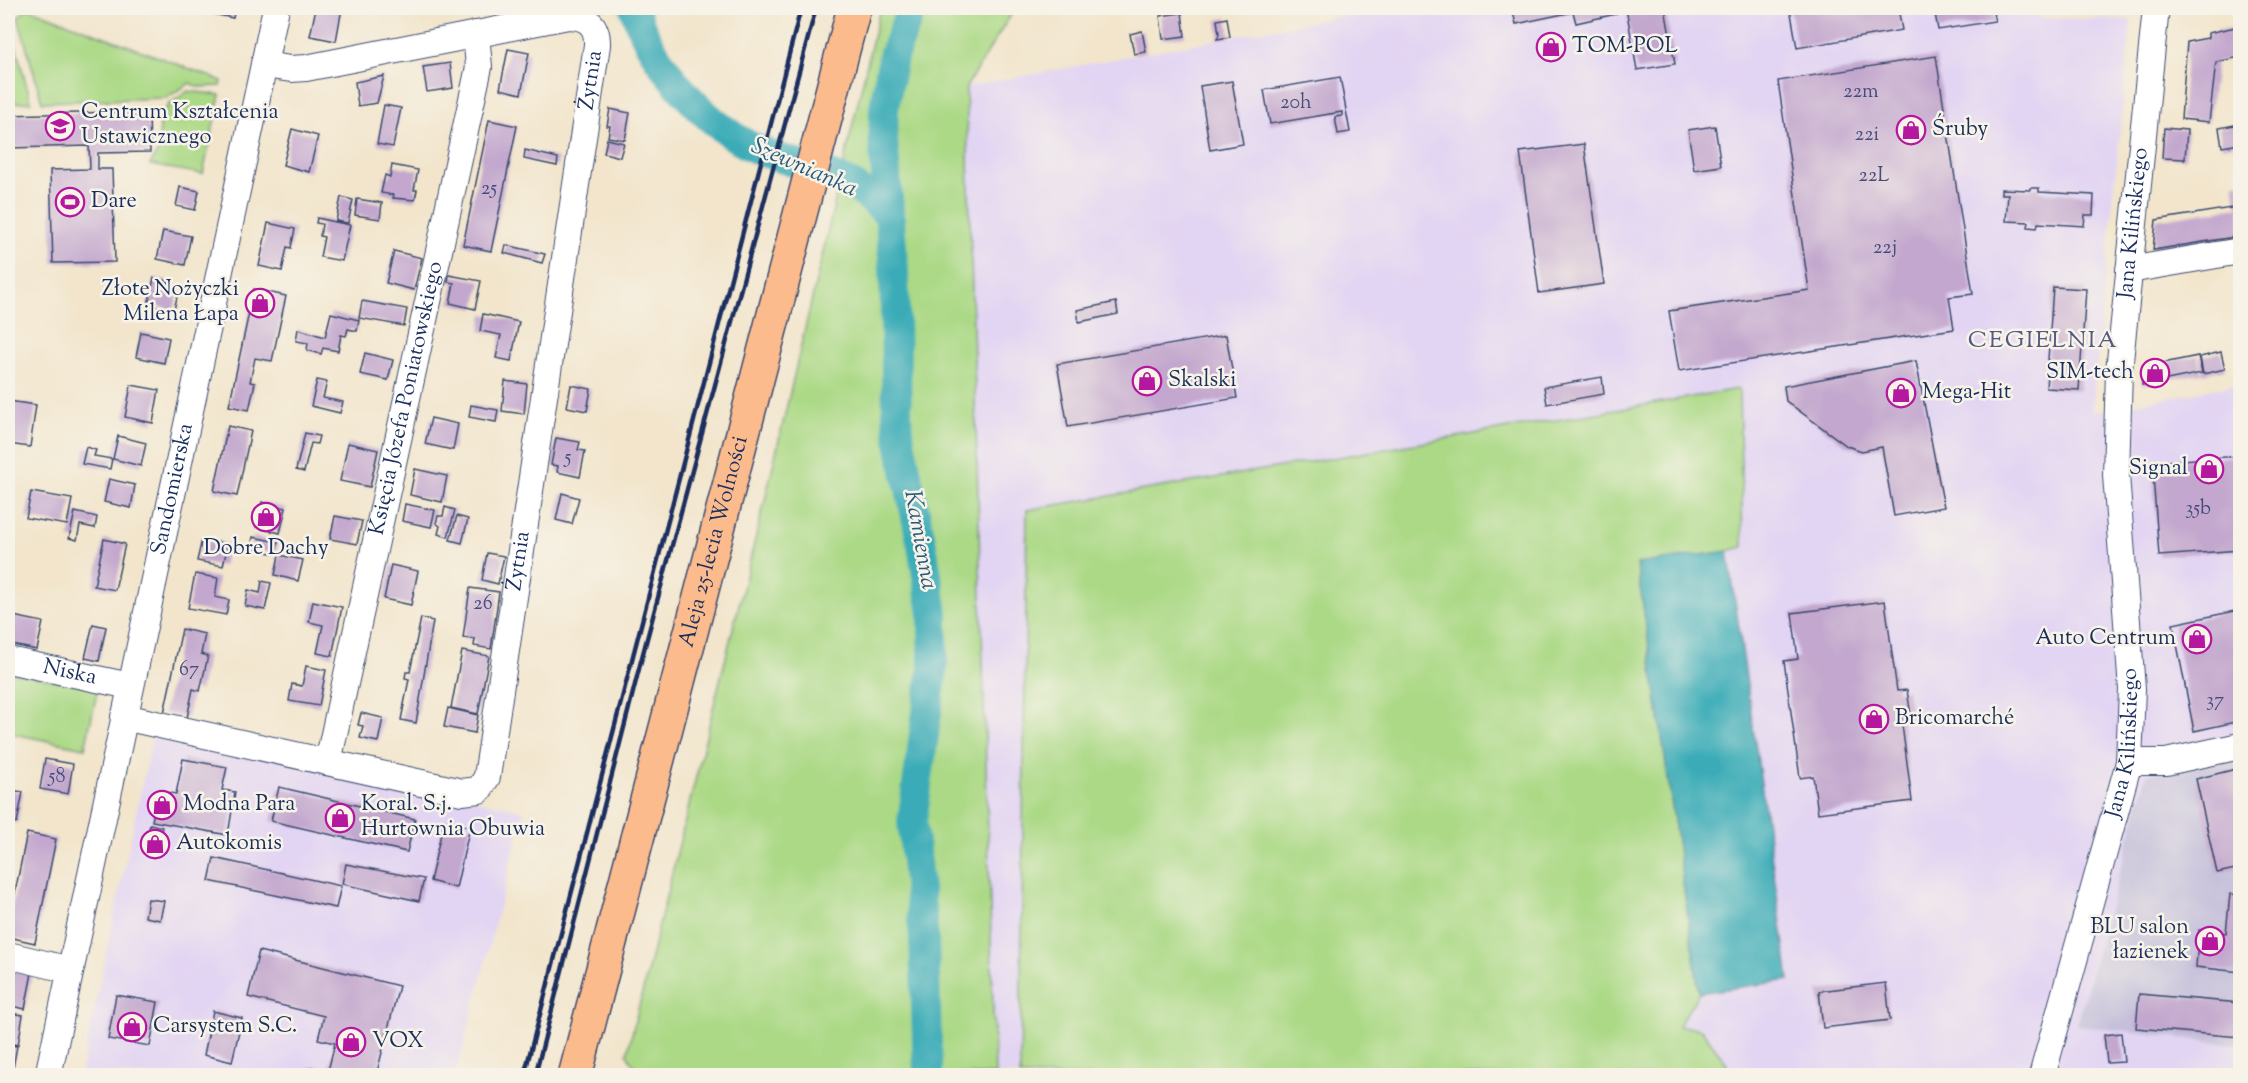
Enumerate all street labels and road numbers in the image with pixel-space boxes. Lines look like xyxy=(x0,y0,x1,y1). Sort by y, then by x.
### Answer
street label: Żytnia xyxy=(571,48,612,112)
street label: Jana Kilińskiego xyxy=(2110,146,2158,301)
street label: Księcia Józefa Poniatowskiego xyxy=(362,259,452,538)
street label: Sandomierska xyxy=(144,420,203,558)
street label: Aleja 25-lecia Wolności xyxy=(672,433,757,651)
street label: Żytnia xyxy=(499,529,540,593)
street label: Niska xyxy=(40,652,100,694)
street label: Jana Kilińskiego xyxy=(2098,667,2148,823)

